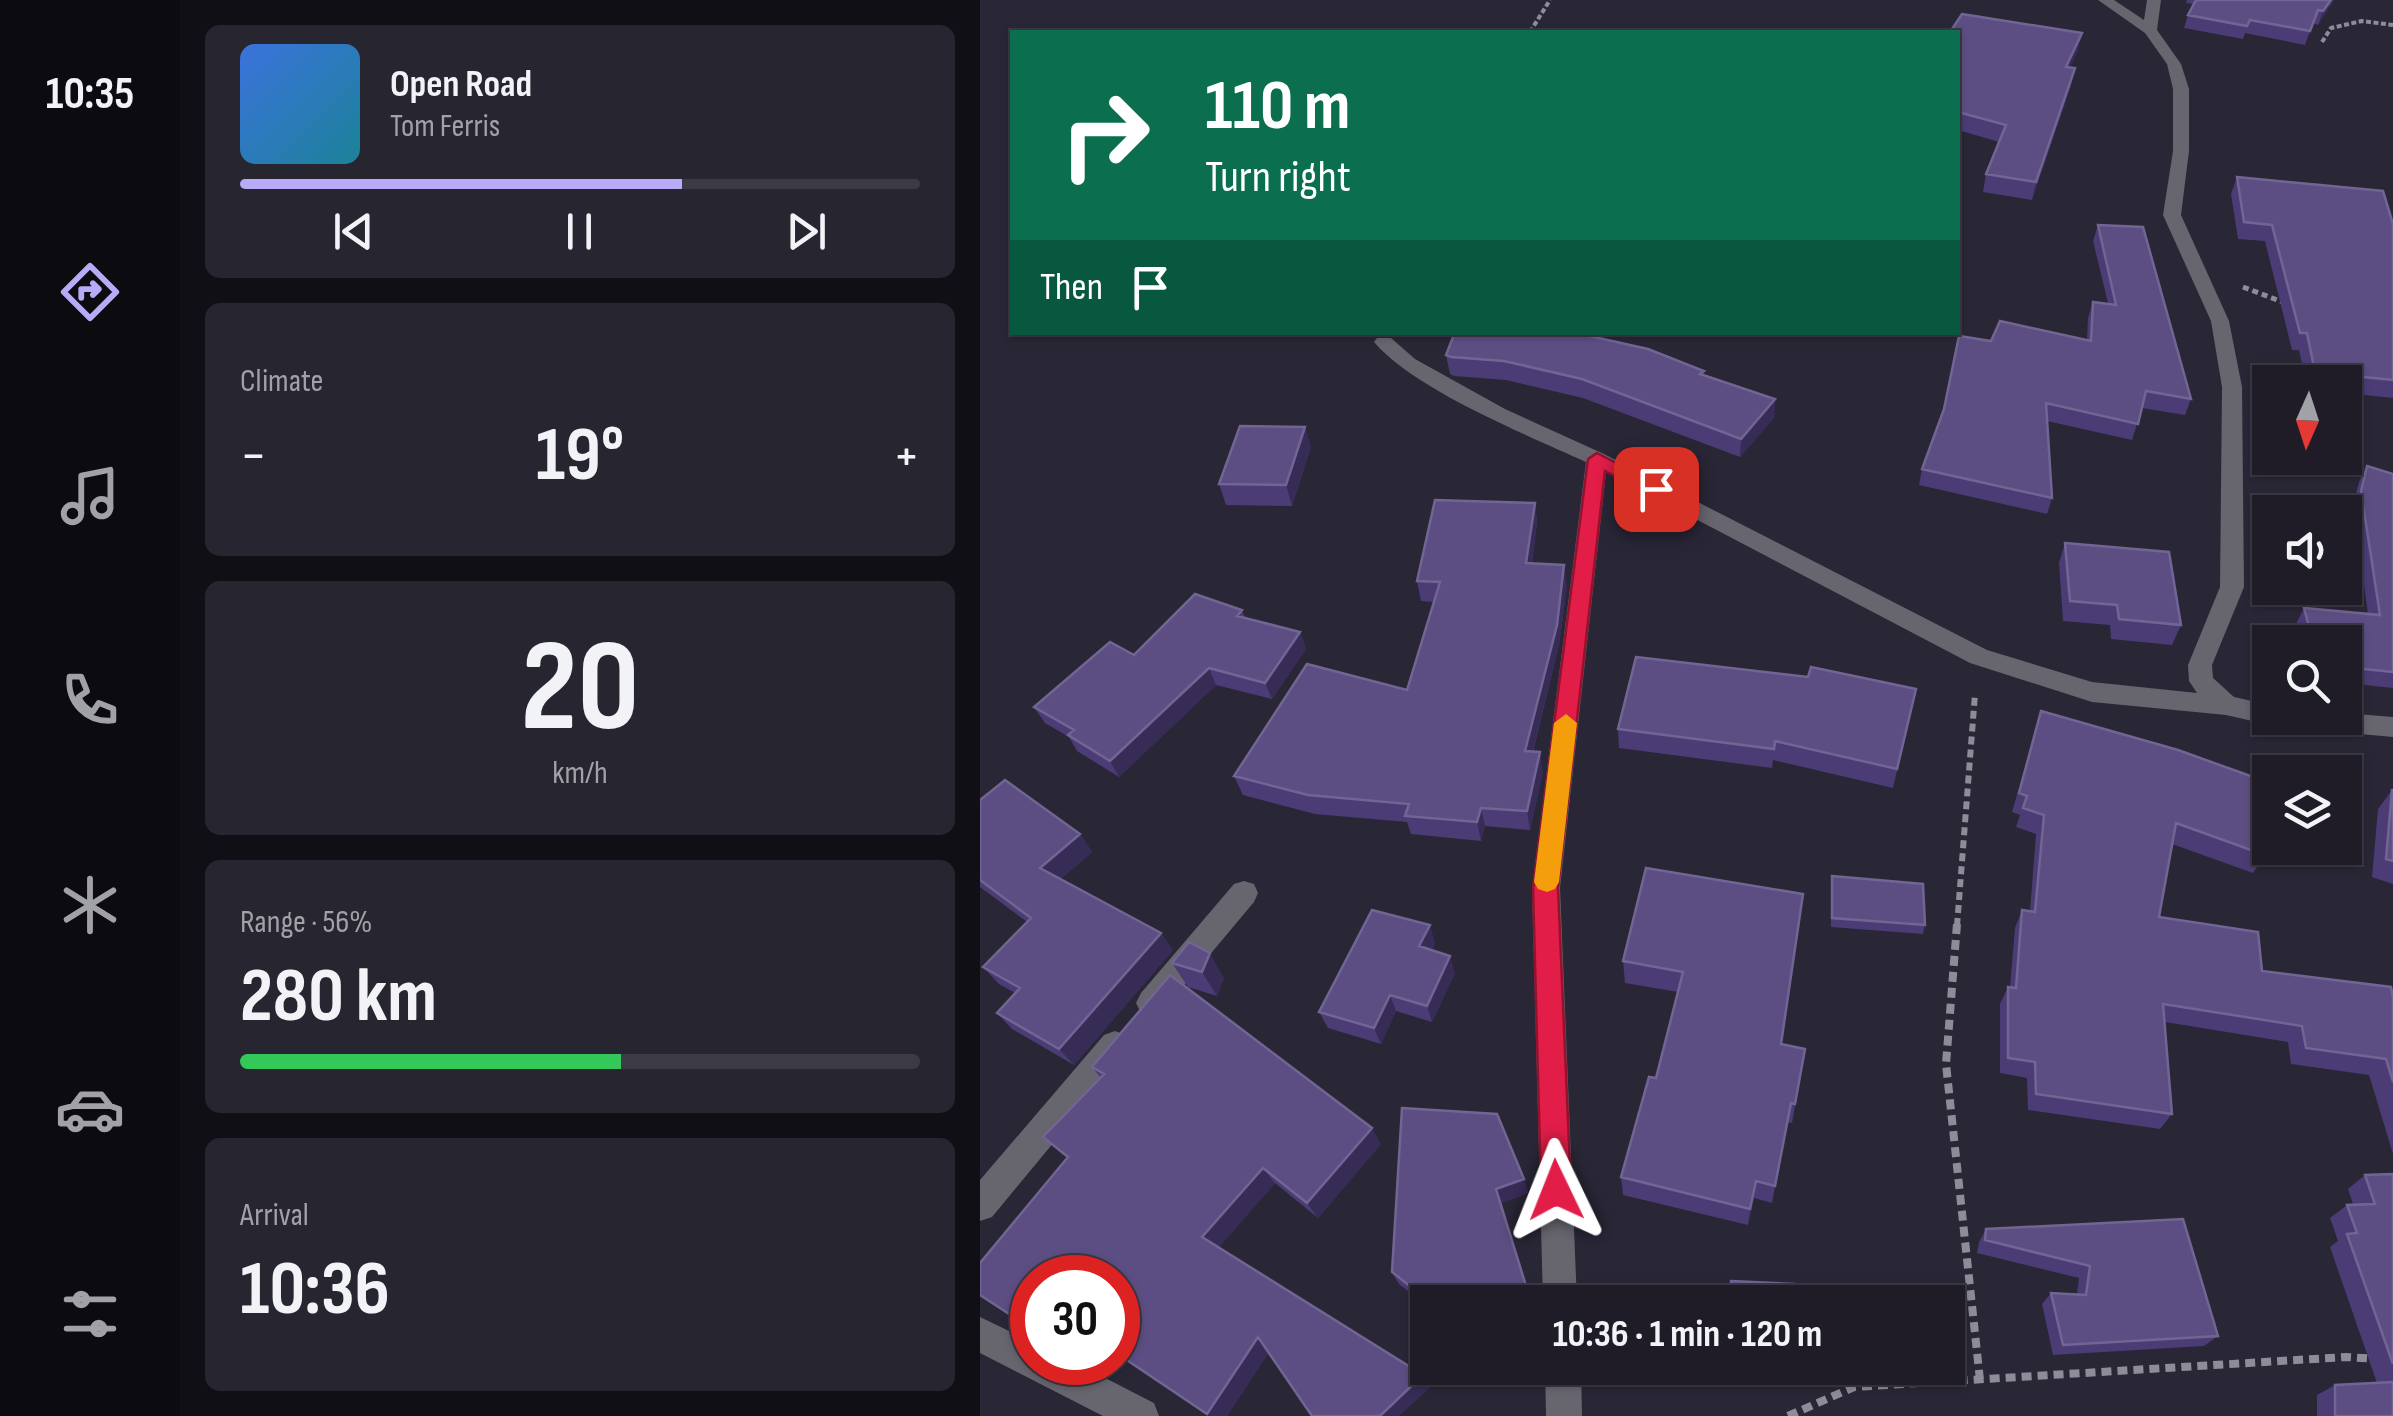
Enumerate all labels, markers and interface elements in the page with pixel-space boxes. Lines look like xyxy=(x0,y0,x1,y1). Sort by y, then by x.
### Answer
text: Open Road xyxy=(390,62,532,107)
text: 110 m xyxy=(1205,65,1351,149)
text: 10:35 xyxy=(46,67,134,122)
icon: right xyxy=(1040,70,1170,200)
text: Tom Ferris xyxy=(390,107,500,146)
text: Turn right xyxy=(1205,150,1351,205)
icon: previous xyxy=(326,204,381,259)
icon: pause xyxy=(552,204,607,259)
icon: next xyxy=(779,204,834,259)
icon: directions xyxy=(55,257,125,327)
icon: arrive xyxy=(1123,260,1178,315)
text: Then xyxy=(1040,265,1103,310)
text: Climate xyxy=(240,362,323,401)
north arrow xyxy=(2252,365,2362,475)
map controls xyxy=(2252,365,2362,865)
text: 19° xyxy=(536,411,624,502)
text: − xyxy=(240,423,267,490)
text: + xyxy=(893,423,920,490)
pin xyxy=(1614,447,1699,532)
icon: music xyxy=(55,461,125,531)
icon: arrive xyxy=(1629,462,1684,517)
button: sound xyxy=(2252,495,2362,605)
text: 20 xyxy=(521,611,639,767)
button: search xyxy=(2252,625,2362,735)
icon: phone xyxy=(55,665,125,735)
text: km/h xyxy=(552,754,608,793)
button: layers xyxy=(2252,755,2362,865)
icon: climate xyxy=(55,870,125,940)
text: Range · 56% xyxy=(240,903,372,942)
text: 280 km xyxy=(240,952,437,1043)
icon: car xyxy=(55,1074,125,1144)
position arrow xyxy=(1504,1138,1608,1242)
text: Arrival xyxy=(240,1196,309,1235)
text: 10:36 xyxy=(240,1245,390,1336)
speed limit sign: 30 xyxy=(1010,1255,1140,1385)
icon: filters xyxy=(55,1279,125,1349)
text: 10:36 · 1 min · 120 m xyxy=(1553,1312,1822,1357)

